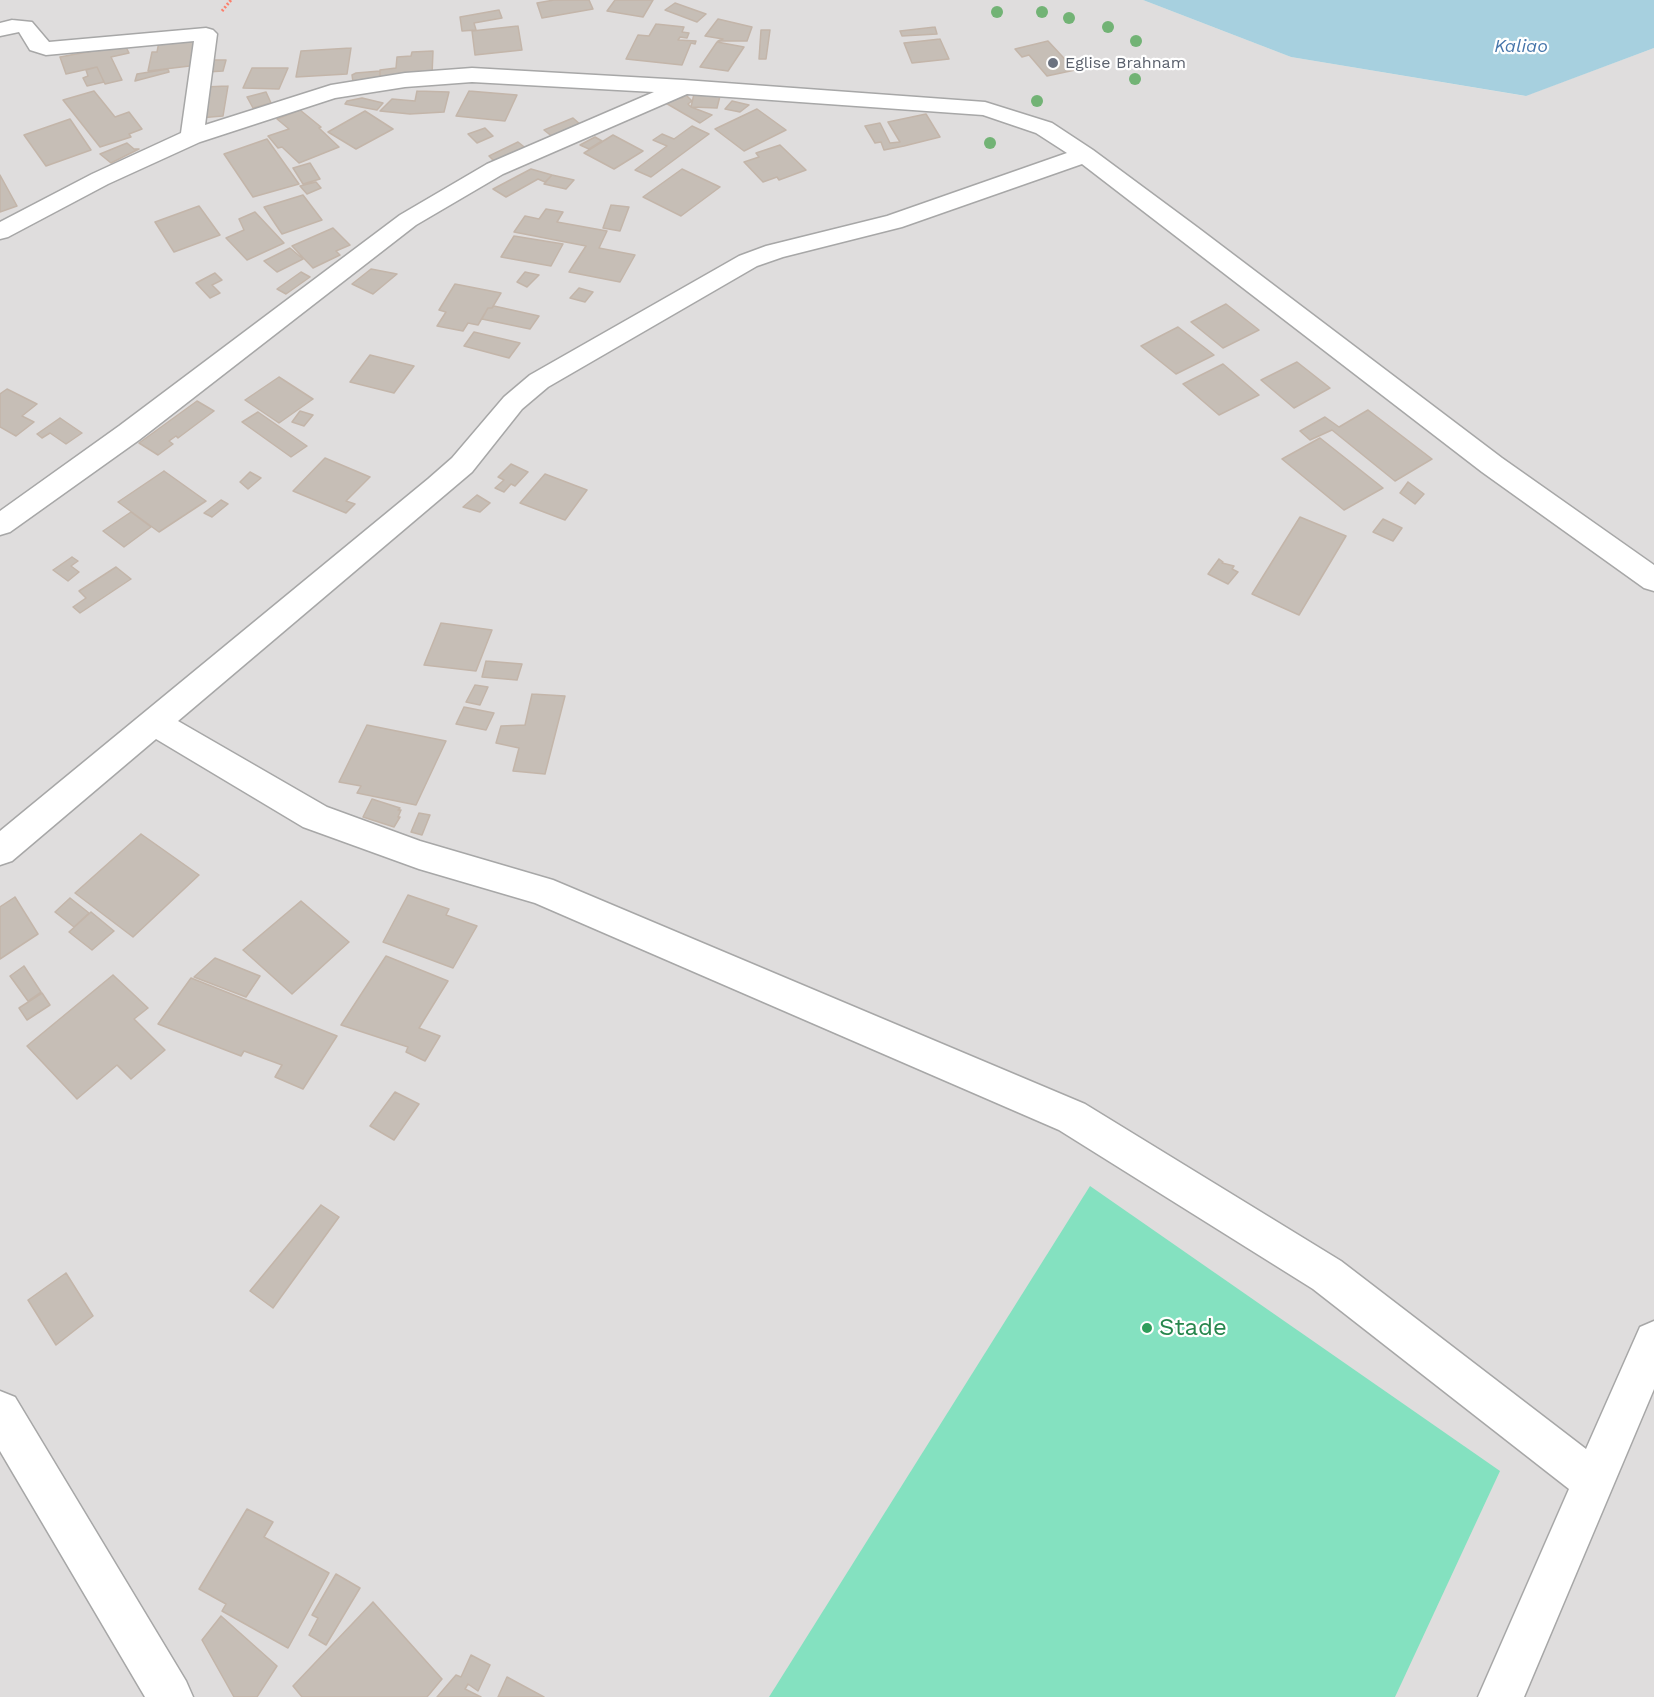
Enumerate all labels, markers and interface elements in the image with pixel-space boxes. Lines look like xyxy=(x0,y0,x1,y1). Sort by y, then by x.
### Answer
water label: Kaliao xyxy=(1494,36,1548,58)
place label: Eglise Brahnam xyxy=(1065,53,1186,73)
marker: Eglise Brahnam xyxy=(1046,56,1060,70)
place label: Stade xyxy=(1159,1314,1227,1342)
marker: Stade xyxy=(1140,1321,1154,1335)

